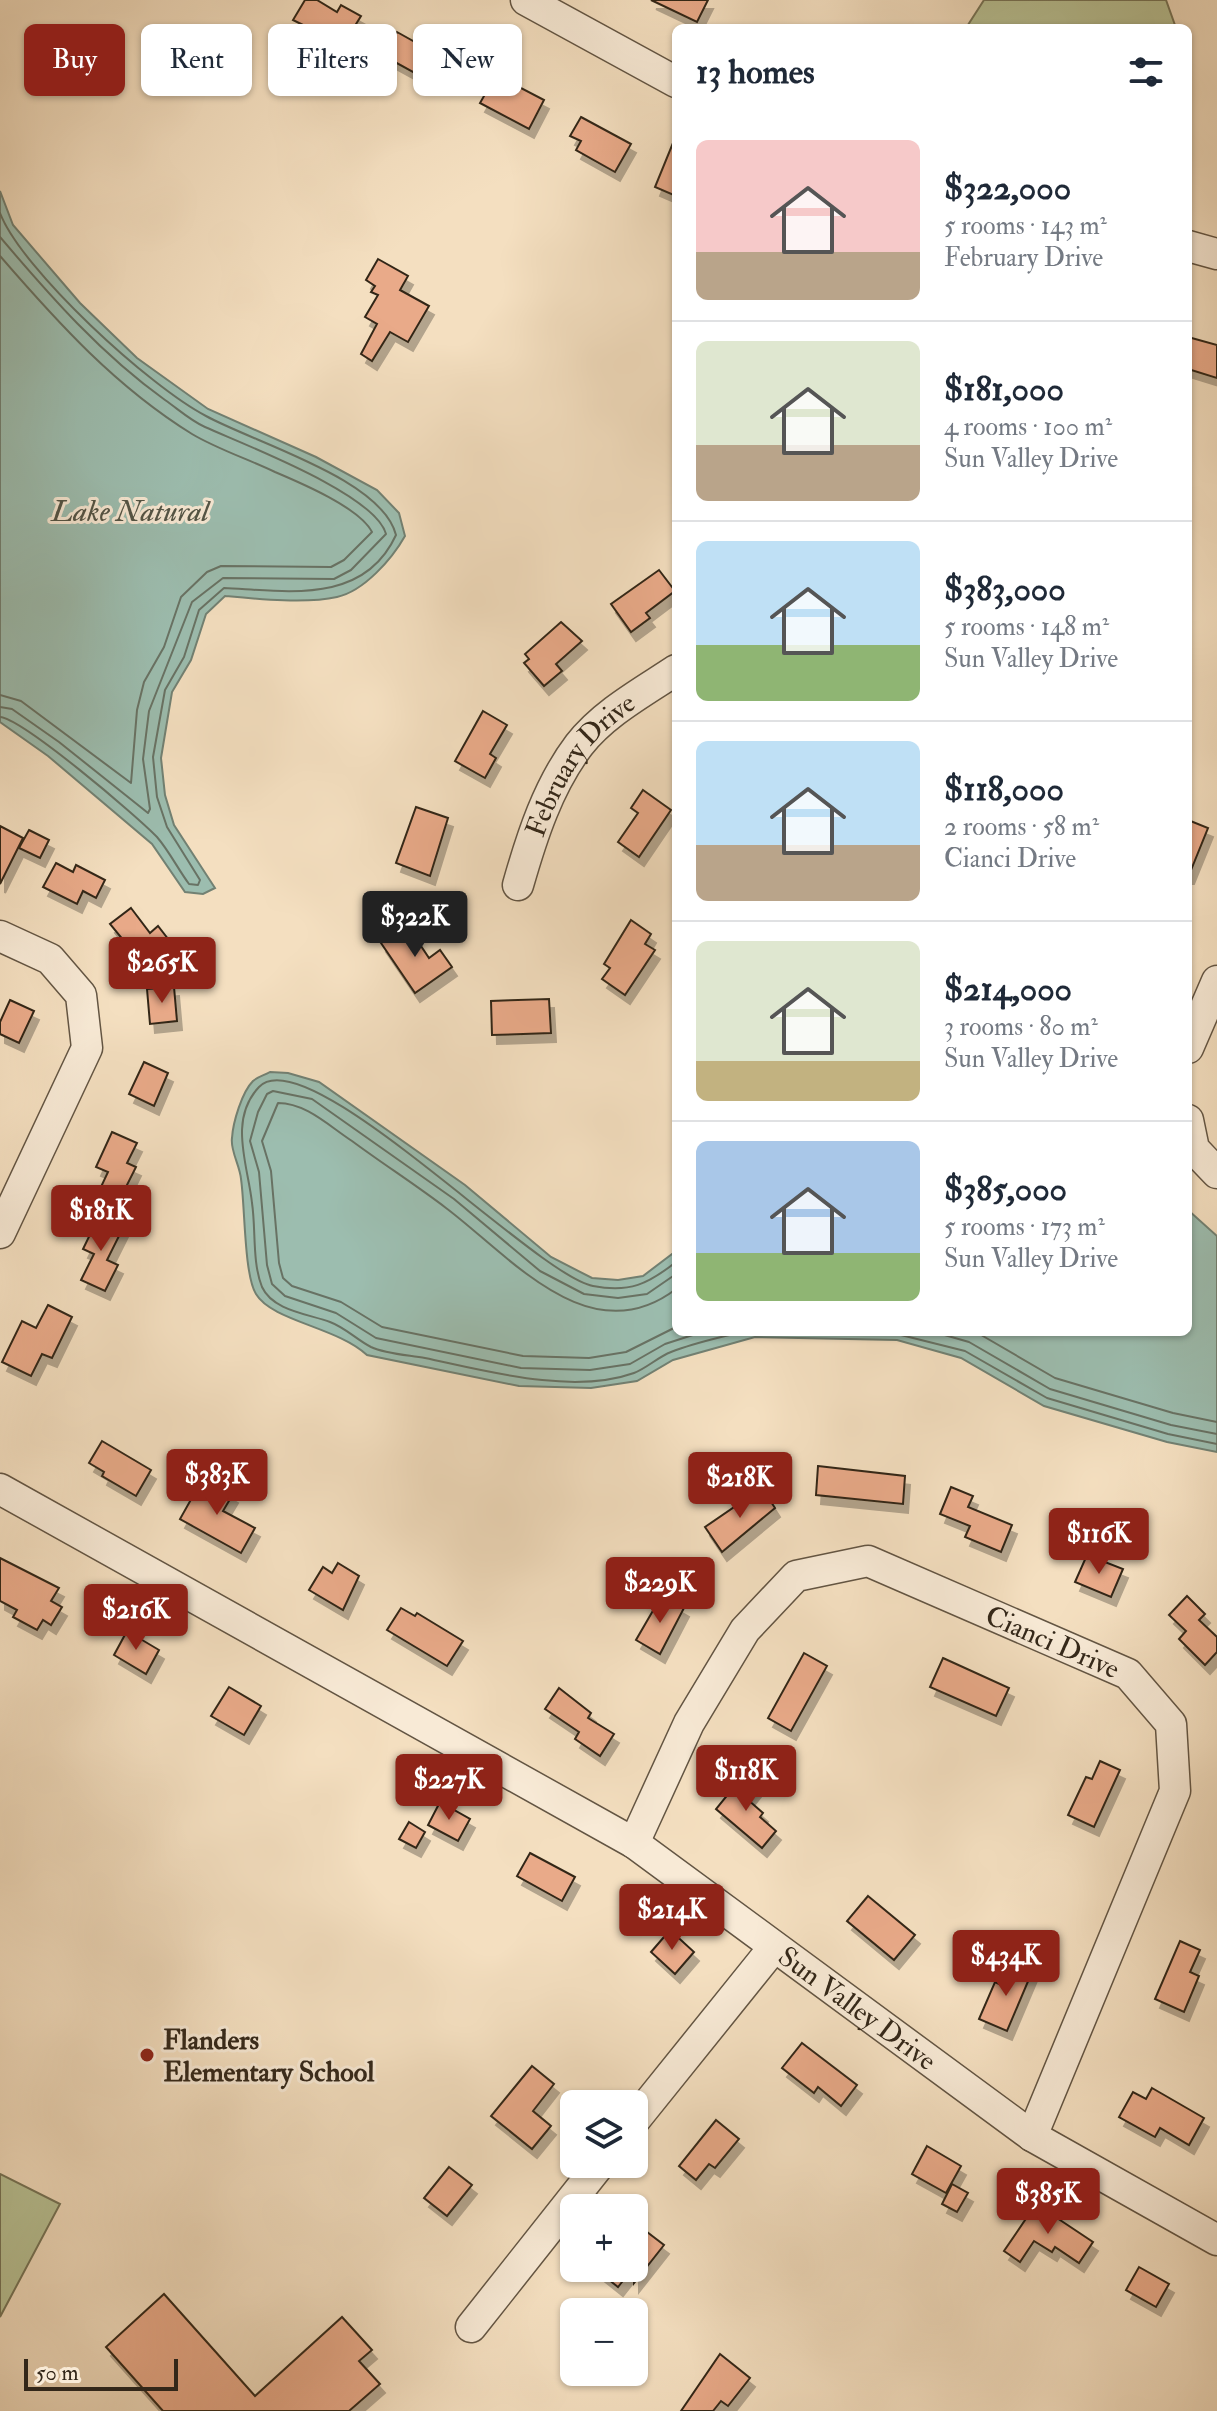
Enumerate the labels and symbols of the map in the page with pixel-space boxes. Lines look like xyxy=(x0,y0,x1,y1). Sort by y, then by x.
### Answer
water label: Lake Natural xyxy=(50,493,212,530)
street label: February Drive xyxy=(518,686,643,842)
pin: $322K xyxy=(359,891,471,959)
pin: $265K xyxy=(106,937,218,1005)
pin: $181K xyxy=(45,1185,157,1253)
pin: $383K xyxy=(161,1449,273,1517)
pin: $218K xyxy=(684,1452,796,1520)
pin: $116K xyxy=(1043,1508,1155,1576)
pin: $229K xyxy=(604,1557,716,1625)
pin: $216K xyxy=(80,1584,192,1652)
street label: Cianci Drive xyxy=(980,1598,1125,1687)
pin: $118K xyxy=(690,1745,802,1813)
pin: $227K xyxy=(393,1754,505,1822)
pin: $214K xyxy=(616,1884,728,1952)
pin: $434K xyxy=(950,1930,1062,1998)
street label: Sun Valley Drive xyxy=(771,1939,943,2079)
place label: Flanders Elementary School xyxy=(163,2023,375,2090)
marker: Flanders Elementary School xyxy=(138,2046,156,2064)
pin: $385K xyxy=(992,2168,1104,2236)
scale bar xyxy=(24,2355,178,2391)

